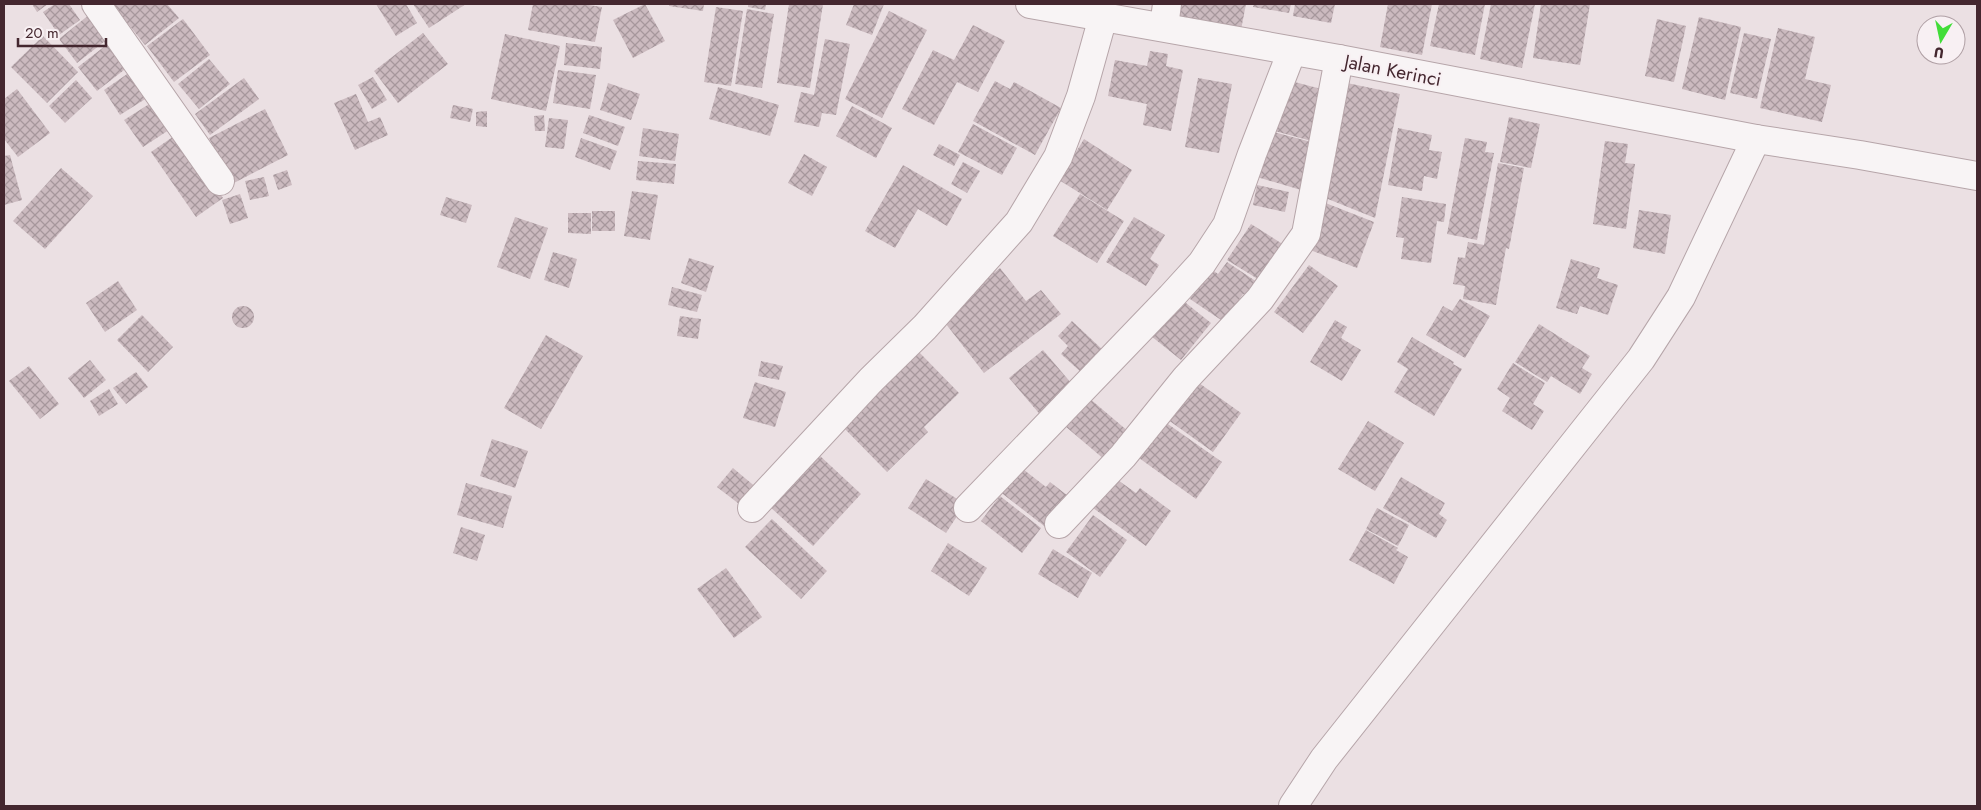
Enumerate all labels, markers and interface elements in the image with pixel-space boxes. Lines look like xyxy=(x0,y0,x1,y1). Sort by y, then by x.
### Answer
scale bar xyxy=(18,15,105,47)
north arrow xyxy=(1916,15,1966,65)
text: 20 m xyxy=(25,22,59,44)
text: U xyxy=(1933,42,1945,63)
street label: Jalan Kerinci xyxy=(1339,47,1444,93)

